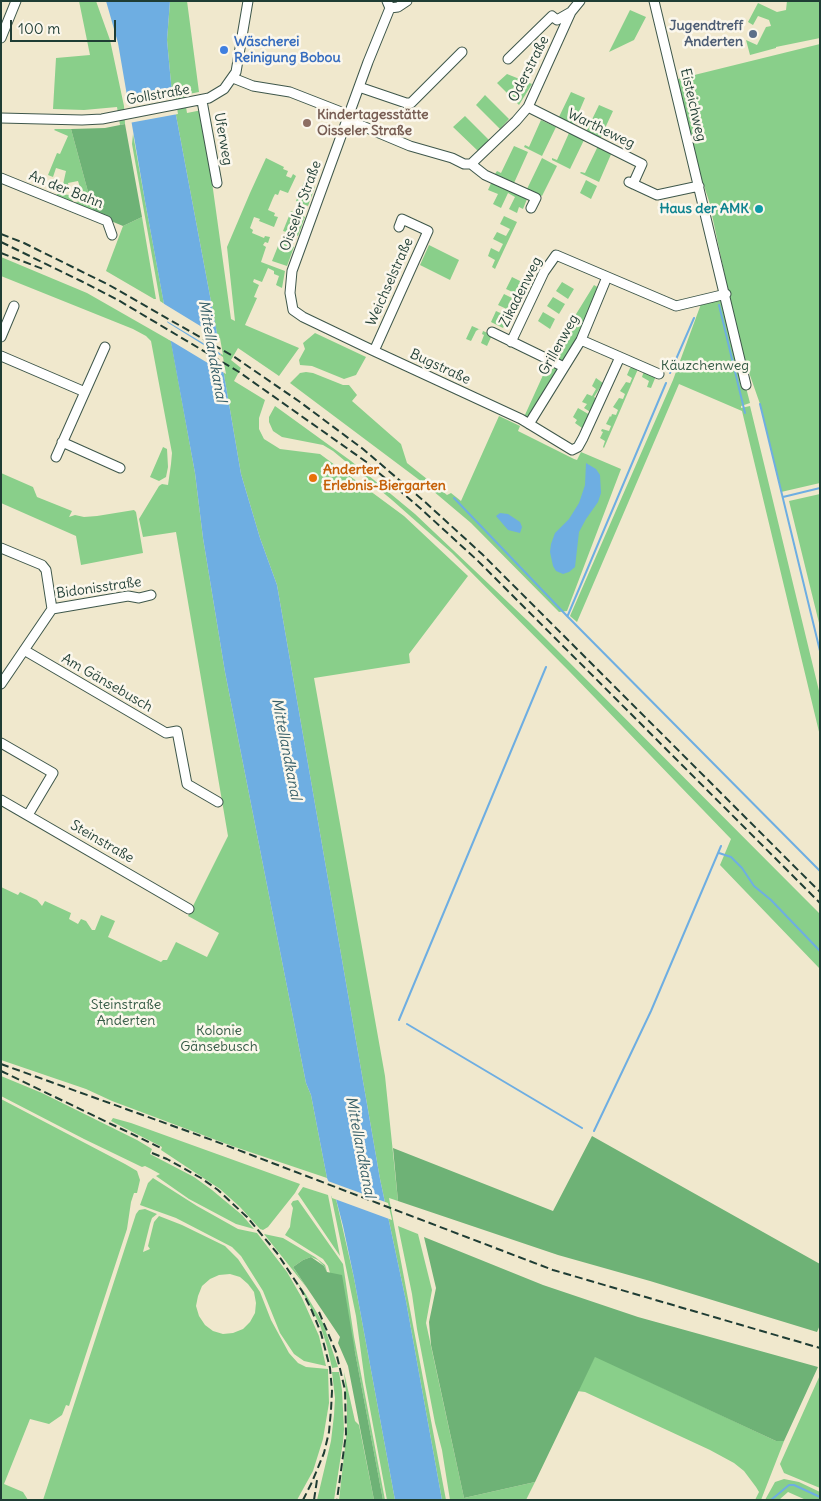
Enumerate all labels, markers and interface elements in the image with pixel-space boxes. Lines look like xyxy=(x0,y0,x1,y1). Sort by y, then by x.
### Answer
scale bar xyxy=(12,10,119,42)
place label: Jugendtreff Anderten xyxy=(669,18,743,50)
text: 100 m xyxy=(18,19,60,38)
marker: Jugendtreff Anderten xyxy=(747,28,759,40)
street label: Oderstraße xyxy=(505,33,553,105)
place label: Wäscherei Reinigung Bobou xyxy=(234,34,341,66)
marker: Wäscherei Reinigung Bobou xyxy=(218,44,230,56)
street label: Eisteichweg xyxy=(676,67,710,143)
street label: Gollstraße xyxy=(125,81,191,109)
street label: Wartheweg xyxy=(565,106,637,152)
place label: Kindertagesstätte Oisseler Straße xyxy=(317,107,429,140)
street label: Uferweg xyxy=(210,111,236,167)
marker: Kindertagesstätte Oisseler Straße xyxy=(301,117,313,129)
street label: Oisseler Straße xyxy=(277,159,325,253)
street label: An der Bahn xyxy=(26,168,106,212)
place label: Haus der AMK xyxy=(659,201,749,217)
marker: Haus der AMK xyxy=(753,203,765,215)
street label: Weichselstraße xyxy=(363,235,417,329)
street label: Zikadenweg xyxy=(496,254,546,330)
water label: Mittellandkanal xyxy=(194,299,230,403)
street label: Grillenweg xyxy=(535,312,583,378)
street label: Bugstraße xyxy=(407,346,473,388)
park label: Käuzchenweg xyxy=(661,358,749,374)
place label: Anderter Erlebnis-Biergarten xyxy=(323,462,446,494)
marker: Anderter Erlebnis-Biergarten xyxy=(307,472,319,484)
street label: Bidonisstraße xyxy=(55,574,143,602)
street label: Am Gänsebusch xyxy=(59,650,155,716)
water label: Mittellandkanal xyxy=(267,697,305,801)
street label: Steinstraße xyxy=(67,817,137,867)
park label: Steinstraße Anderten xyxy=(91,997,161,1030)
park label: Kolonie Gänsebusch xyxy=(180,1023,258,1056)
water label: Mittellandkanal xyxy=(341,1095,379,1199)

